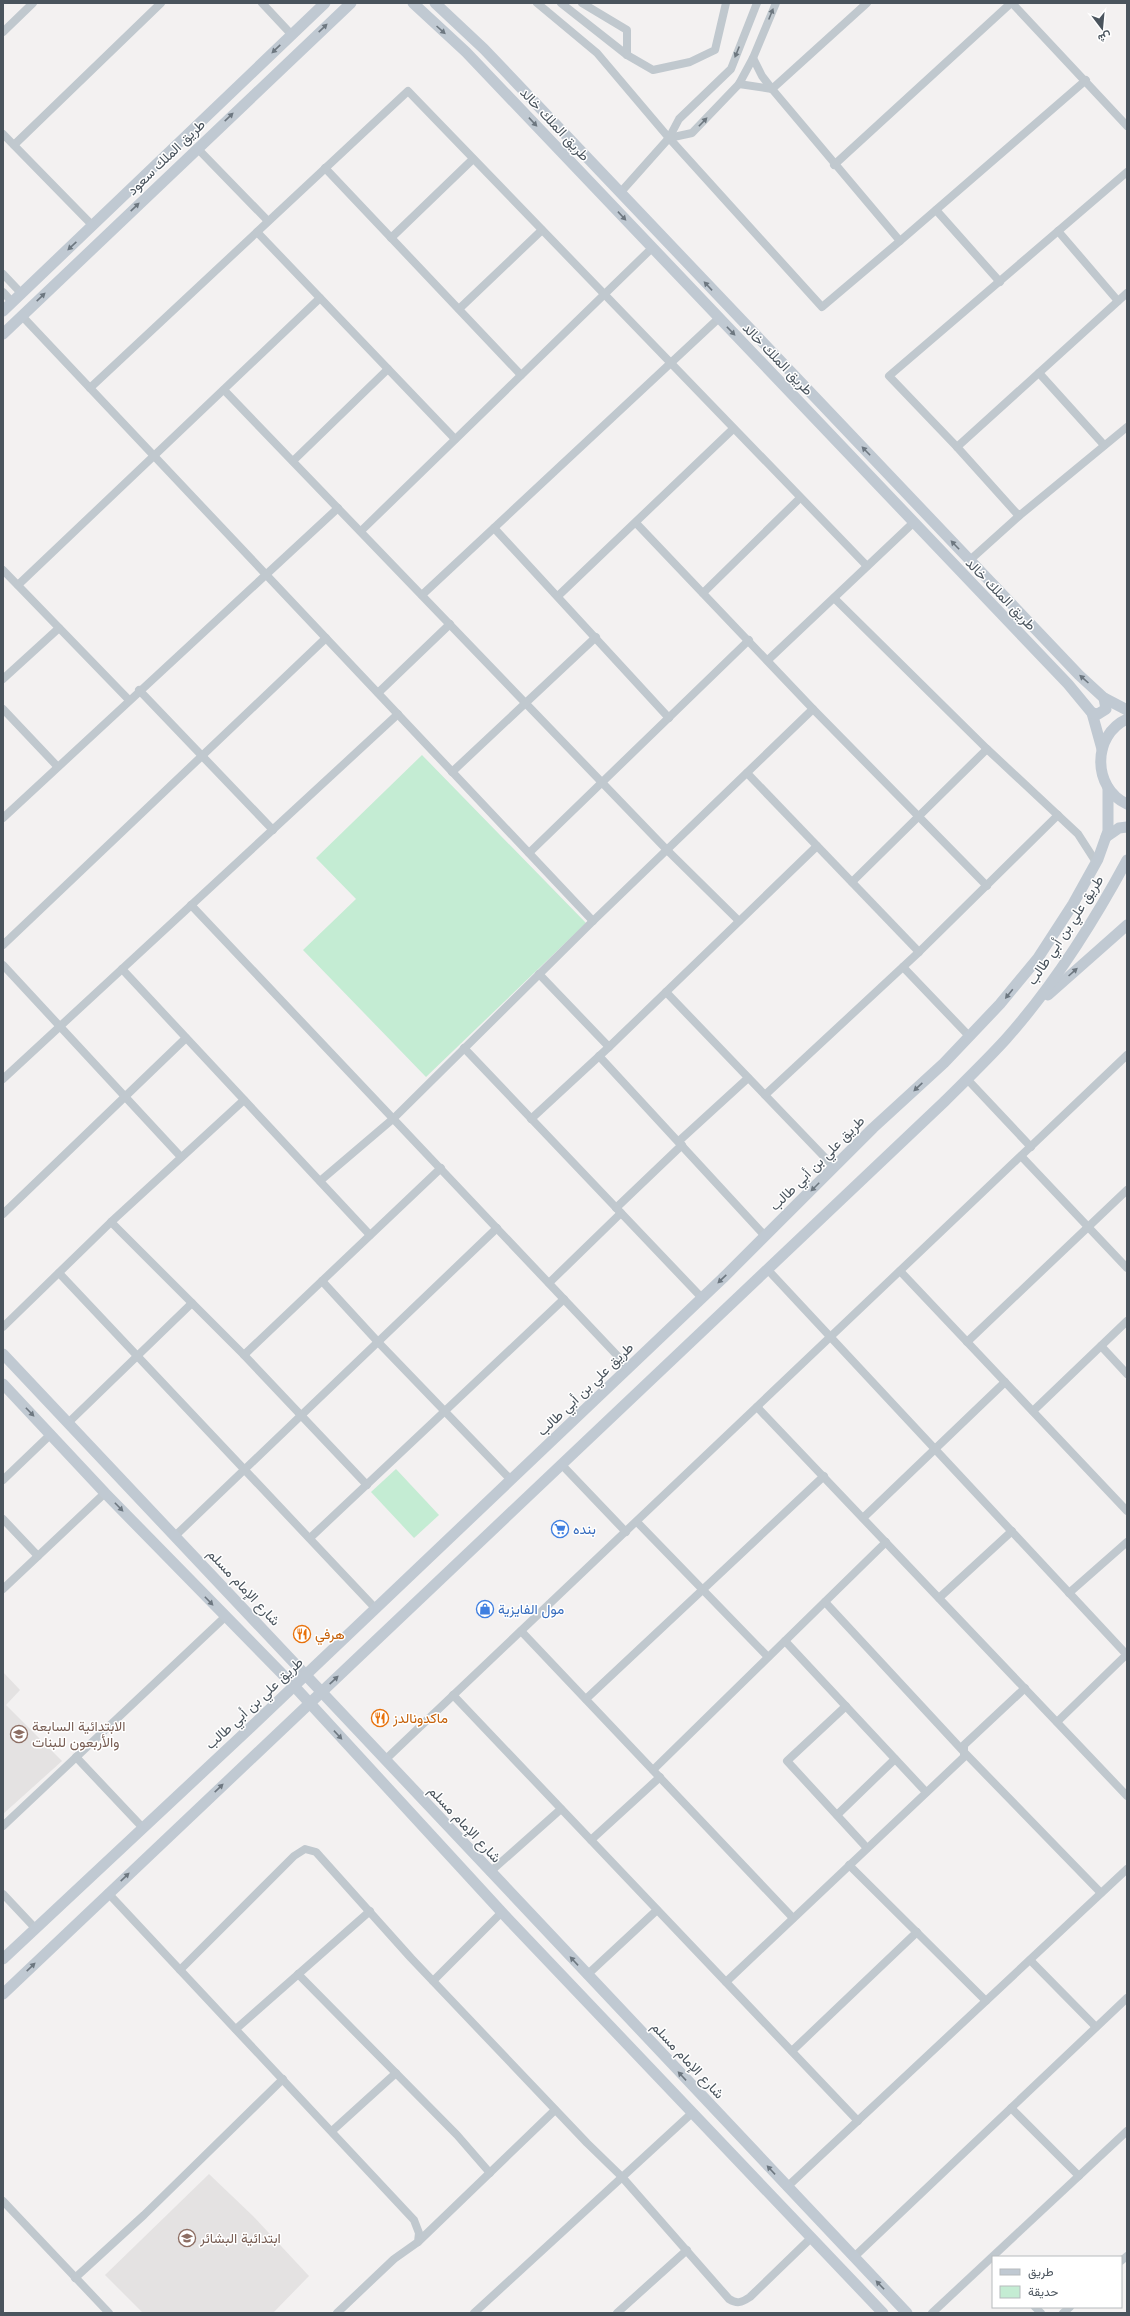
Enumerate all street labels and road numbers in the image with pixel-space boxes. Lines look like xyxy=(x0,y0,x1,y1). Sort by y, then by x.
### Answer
street label: طريق الملك خالد xyxy=(516,83,594,165)
street label: طريق الملك سعود xyxy=(123,115,209,199)
street label: طريق الملك خالد xyxy=(739,319,817,399)
street label: طريق الملك خالد xyxy=(962,554,1040,634)
street label: طريق علي بن أبي طالب xyxy=(1023,872,1110,990)
street label: طريق علي بن أبي طالب xyxy=(766,1112,870,1216)
street label: طريق علي بن أبي طالب xyxy=(533,1338,639,1442)
street label: شارع الإمام مسلم xyxy=(202,1545,284,1631)
street label: طريق علي بن أبي طالب xyxy=(201,1653,309,1755)
street label: شارع الإمام مسلم xyxy=(423,1782,505,1868)
street label: شارع الإمام مسلم xyxy=(646,2018,728,2104)

